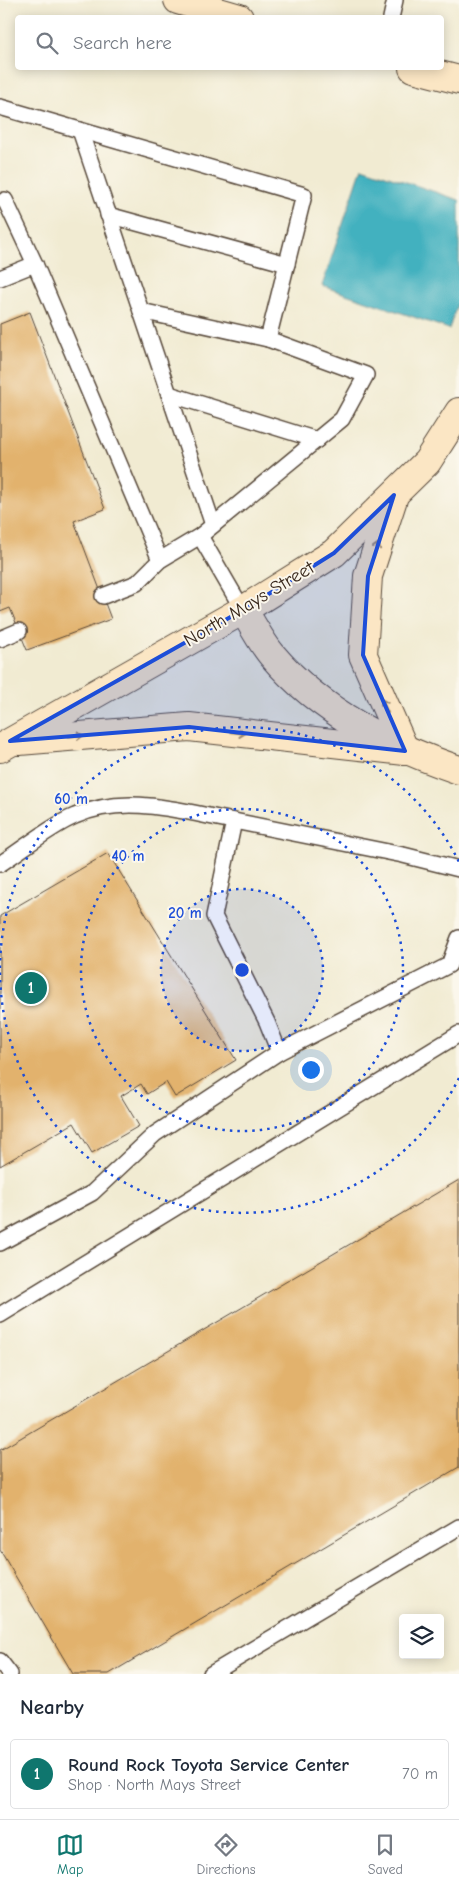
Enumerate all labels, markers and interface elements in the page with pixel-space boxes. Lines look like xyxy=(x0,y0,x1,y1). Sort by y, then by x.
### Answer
search box xyxy=(15,15,444,70)
icon: search xyxy=(33,29,61,57)
text: Search here xyxy=(73,32,172,54)
one-way arrow xyxy=(372,543,381,559)
street label: North Mays Street xyxy=(180,556,319,652)
one-way arrow xyxy=(380,699,390,714)
one-way arrow xyxy=(230,728,246,738)
one-way arrow xyxy=(68,732,84,741)
text: 60 m xyxy=(54,790,88,808)
text: 40 m xyxy=(112,847,145,865)
text: 20 m xyxy=(168,904,202,922)
centre of rings xyxy=(233,961,251,979)
pin: 1 xyxy=(15,969,47,1007)
your location xyxy=(298,1057,324,1083)
map controls xyxy=(399,1614,444,1659)
button: layers xyxy=(399,1614,444,1659)
text: Nearby xyxy=(20,1695,84,1719)
text: Round Rock Toyota Service Center xyxy=(68,1754,349,1776)
text: 1 xyxy=(34,1765,40,1783)
text: 70 m xyxy=(402,1765,438,1783)
text: Shop · North Mays Street xyxy=(68,1776,241,1794)
tab: Map xyxy=(56,1831,84,1878)
tab: Directions xyxy=(196,1831,256,1878)
tab: Saved xyxy=(368,1831,403,1878)

